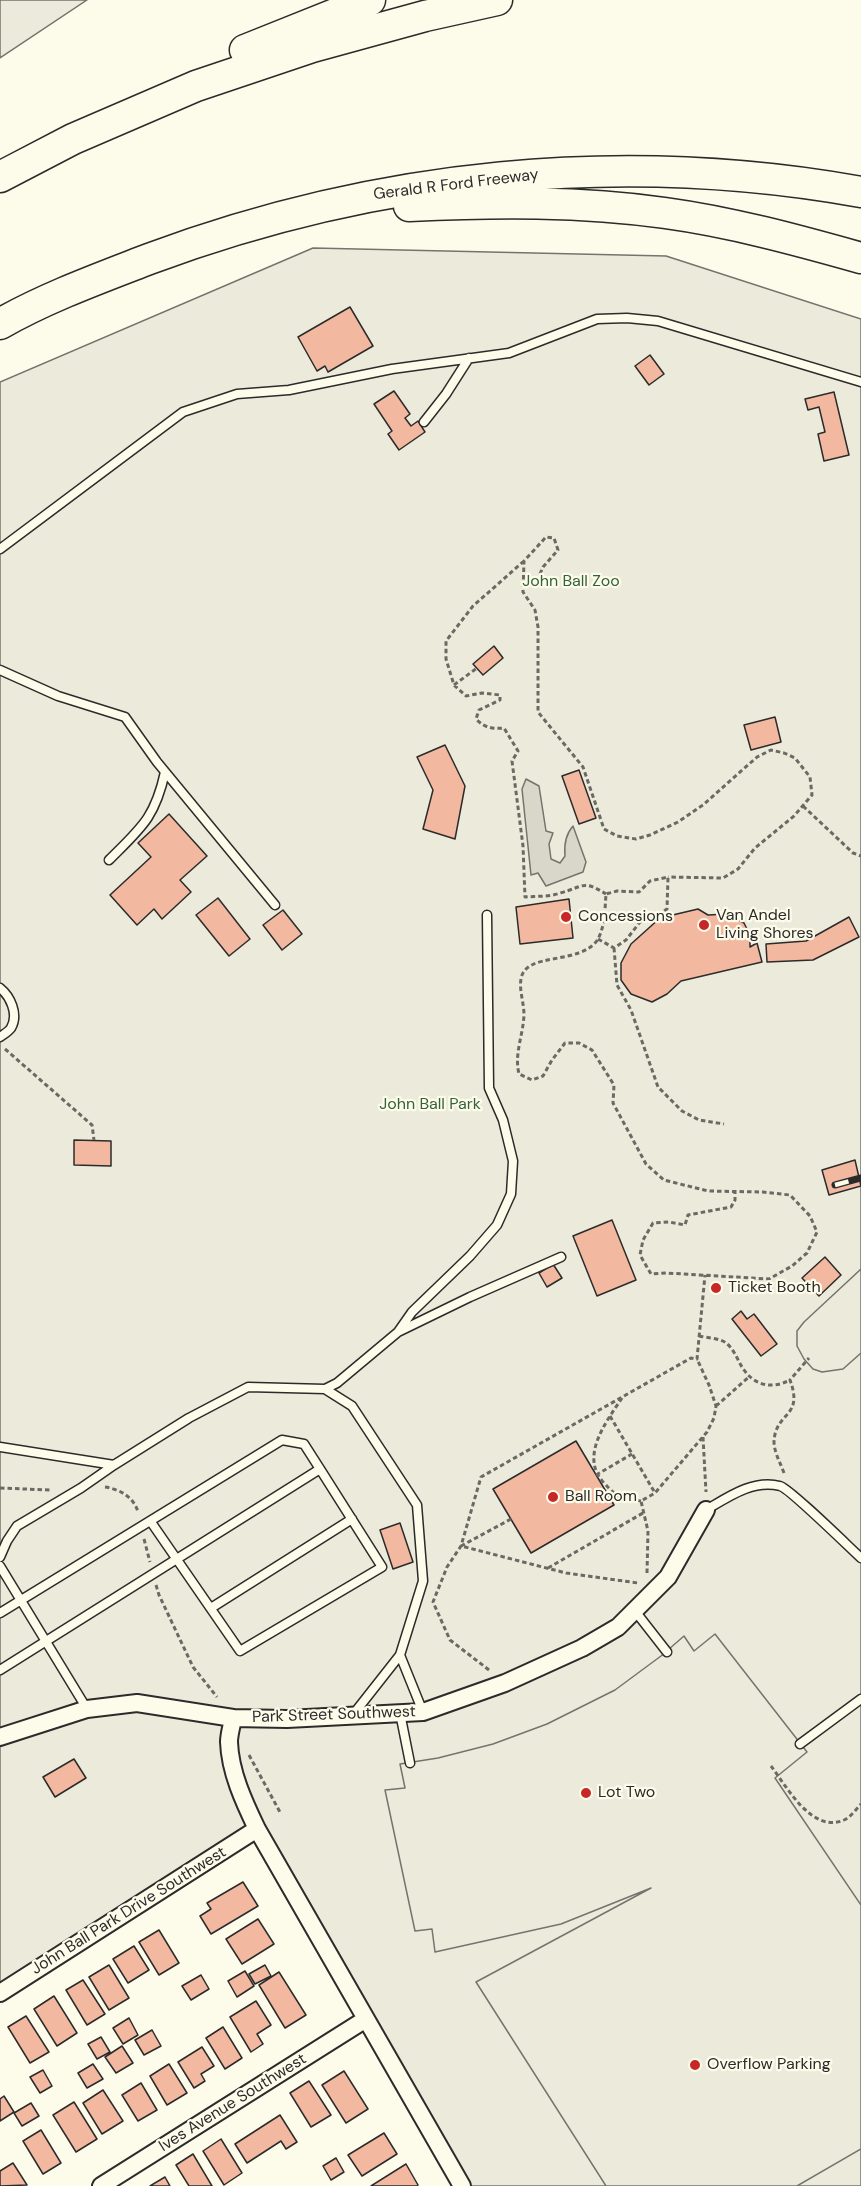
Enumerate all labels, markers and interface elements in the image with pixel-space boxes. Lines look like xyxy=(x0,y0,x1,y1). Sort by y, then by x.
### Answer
street label: Gerald R Ford Freeway xyxy=(372,165,540,205)
park label: John Ball Zoo xyxy=(522,572,620,592)
place label: Van Andel Living Shores xyxy=(716,906,814,944)
place label: Concessions xyxy=(578,907,673,927)
marker: Concessions xyxy=(559,910,573,924)
marker: Van Andel Living Shores xyxy=(697,918,711,932)
park label: John Ball Park xyxy=(379,1095,481,1115)
place label: Ticket Booth xyxy=(728,1278,821,1298)
marker: Ticket Booth xyxy=(709,1281,723,1295)
place label: Ball Room xyxy=(565,1487,637,1507)
marker: Ball Room xyxy=(546,1490,560,1504)
street label: Park Street Southwest xyxy=(252,1703,416,1727)
place label: Lot Two xyxy=(598,1783,655,1803)
marker: Lot Two xyxy=(579,1786,593,1800)
street label: John Ball Park Drive Southwest xyxy=(28,1843,230,1979)
street label: Ives Avenue Southwest xyxy=(156,2050,310,2156)
place label: Overflow Parking xyxy=(707,2055,831,2075)
marker: Overflow Parking xyxy=(688,2058,702,2072)

